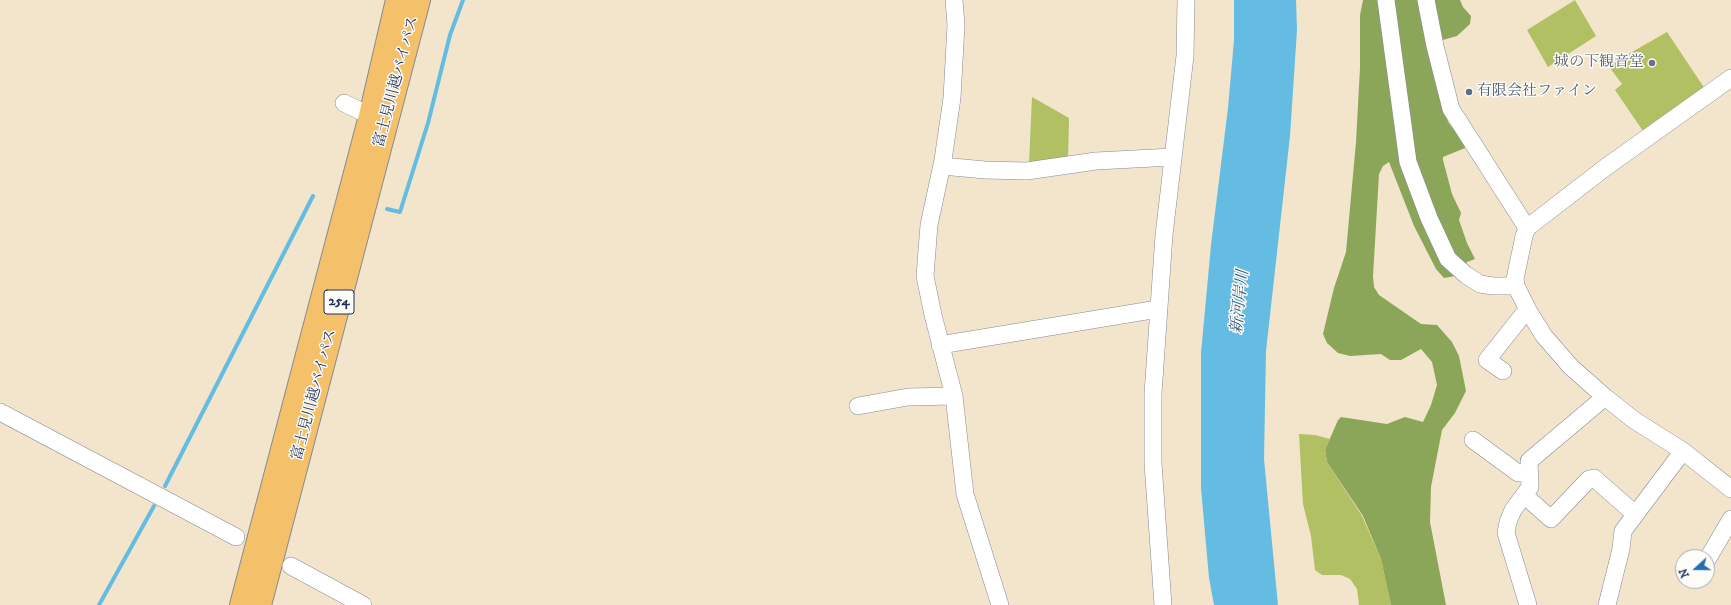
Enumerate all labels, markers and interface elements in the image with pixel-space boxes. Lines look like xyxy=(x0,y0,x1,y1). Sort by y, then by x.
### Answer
street label: 富士見川越バイパス xyxy=(371,14,423,150)
place label: 城の下観音堂 xyxy=(1554,54,1644,72)
marker: 城の下観音堂 xyxy=(1647,58,1657,68)
place label: 有限会社ファイン xyxy=(1477,83,1597,101)
marker: 有限会社ファイン xyxy=(1464,87,1474,97)
water label: 新河岸川 xyxy=(1228,269,1254,335)
road number: 254 xyxy=(324,290,354,314)
street label: 富士見川越バイパス xyxy=(289,327,341,463)
north arrow xyxy=(1675,549,1715,589)
text: N xyxy=(1677,566,1693,580)

